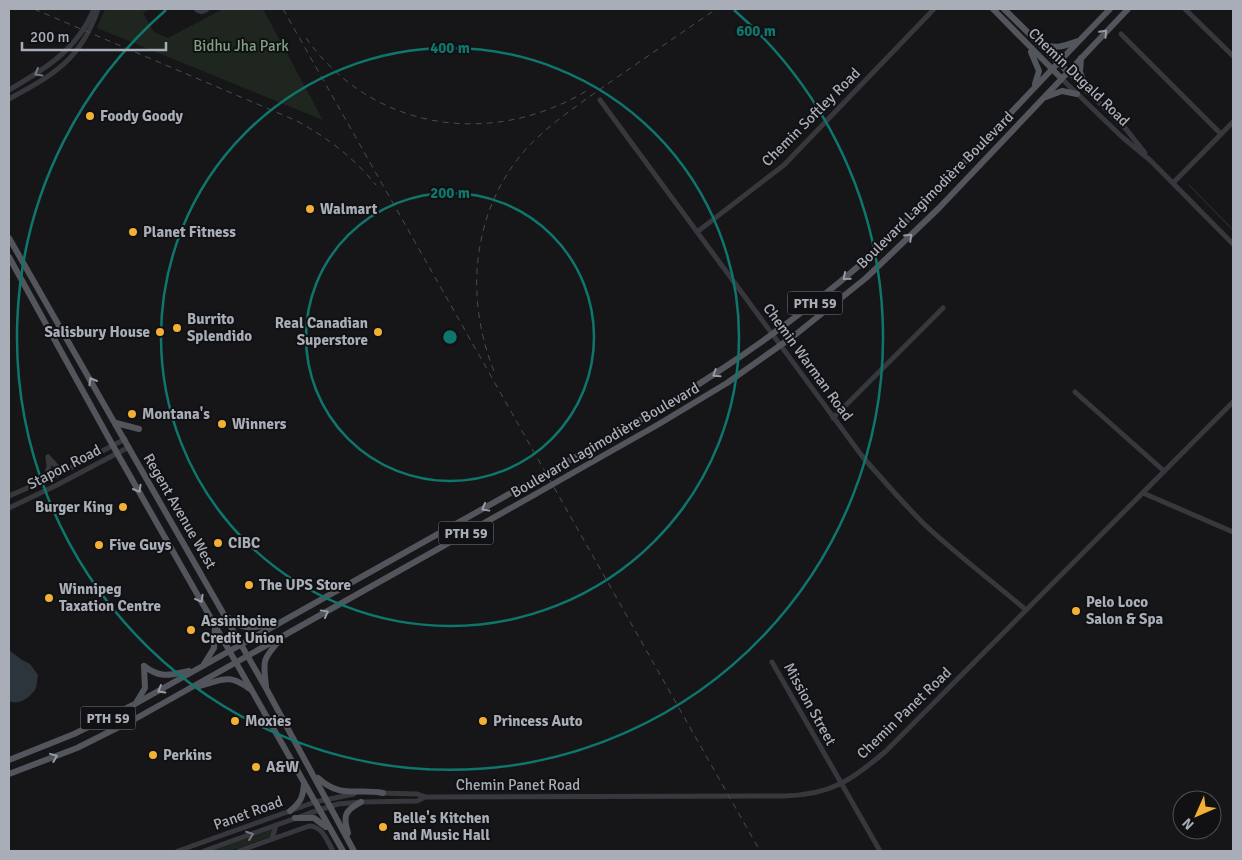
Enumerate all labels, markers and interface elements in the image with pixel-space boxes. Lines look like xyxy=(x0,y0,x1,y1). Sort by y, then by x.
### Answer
scale bar xyxy=(22,20,166,52)
text: 600 m xyxy=(736,22,776,40)
street label: Chemin Dugald Road xyxy=(1025,24,1133,130)
text: 200 m xyxy=(30,28,70,46)
one-way arrow xyxy=(1099,30,1108,39)
park label: Bidhu Jha Park xyxy=(193,37,289,55)
text: 400 m xyxy=(430,39,470,57)
street label: Chemin Softley Road xyxy=(758,64,864,170)
one-way arrow xyxy=(34,66,43,76)
place label: Foody Goody xyxy=(100,107,184,125)
street label: Boulevard Lagimodière Boulevard xyxy=(853,108,1017,272)
marker: Foody Goody xyxy=(84,110,96,122)
text: 200 m xyxy=(430,184,470,202)
place label: Walmart xyxy=(320,200,378,218)
marker: Walmart xyxy=(304,203,316,215)
place label: Planet Fitness xyxy=(143,223,236,241)
marker: Planet Fitness xyxy=(127,226,139,238)
one-way arrow xyxy=(903,234,912,243)
one-way arrow xyxy=(843,271,852,279)
road number: PTH 59 xyxy=(788,292,842,314)
street label: Chemin Warman Road xyxy=(759,300,857,424)
place label: Burrito Splendido xyxy=(187,310,252,345)
place label: Real Canadian Superstore xyxy=(275,314,368,349)
marker: Burrito Splendido xyxy=(171,322,183,334)
place label: Salisbury House xyxy=(44,323,150,341)
marker: Salisbury House xyxy=(154,326,166,338)
marker: Real Canadian Superstore xyxy=(372,326,384,338)
centre of rings xyxy=(441,328,459,346)
one-way arrow xyxy=(712,368,722,377)
one-way arrow xyxy=(88,378,98,387)
street label: Boulevard Lagimodière Boulevard xyxy=(508,379,702,501)
place label: Montana's xyxy=(142,405,210,423)
marker: Montana's xyxy=(126,408,138,420)
place label: Winners xyxy=(232,415,287,433)
marker: Winners xyxy=(216,418,228,430)
street label: Stapon Road xyxy=(24,441,104,493)
street label: Regent Avenue West xyxy=(140,450,220,572)
one-way arrow xyxy=(131,483,141,492)
place label: Burger King xyxy=(35,498,113,516)
marker: Burger King xyxy=(117,501,129,513)
one-way arrow xyxy=(481,501,490,511)
road number: PTH 59 xyxy=(438,522,494,544)
place label: CIBC xyxy=(228,534,260,552)
place label: Five Guys xyxy=(109,536,172,554)
marker: CIBC xyxy=(212,537,224,549)
marker: Five Guys xyxy=(93,539,105,551)
place label: The UPS Store xyxy=(259,576,351,594)
marker: The UPS Store xyxy=(243,579,255,591)
place label: Winnipeg Taxation Centre xyxy=(59,580,161,615)
marker: Winnipeg Taxation Centre xyxy=(43,592,55,604)
one-way arrow xyxy=(194,593,204,602)
place label: Pelo Loco Salon & Spa xyxy=(1086,593,1163,628)
marker: Pelo Loco Salon & Spa xyxy=(1070,605,1082,617)
one-way arrow xyxy=(320,609,329,619)
place label: Assiniboine Credit Union xyxy=(201,612,284,647)
marker: Assiniboine Credit Union xyxy=(185,624,197,636)
street label: Mission Street xyxy=(780,660,840,748)
street label: Chemin Panet Road xyxy=(853,663,955,763)
one-way arrow xyxy=(157,684,166,694)
road number: PTH 59 xyxy=(80,706,136,730)
place label: Moxies xyxy=(245,712,291,730)
place label: Princess Auto xyxy=(493,712,583,730)
marker: Moxies xyxy=(229,715,241,727)
marker: Princess Auto xyxy=(477,715,489,727)
place label: Perkins xyxy=(163,746,212,764)
marker: Perkins xyxy=(147,749,159,761)
one-way arrow xyxy=(50,753,58,763)
place label: A&W xyxy=(266,758,299,776)
marker: A&W xyxy=(250,761,262,773)
street label: Chemin Panet Road xyxy=(456,776,580,794)
north arrow xyxy=(1172,790,1222,840)
street label: Panet Road xyxy=(211,792,285,834)
place label: Belle's Kitchen and Music Hall xyxy=(393,809,490,844)
text: N xyxy=(1179,814,1198,833)
marker: Belle's Kitchen and Music Hall xyxy=(377,821,389,833)
one-way arrow xyxy=(245,831,253,841)

